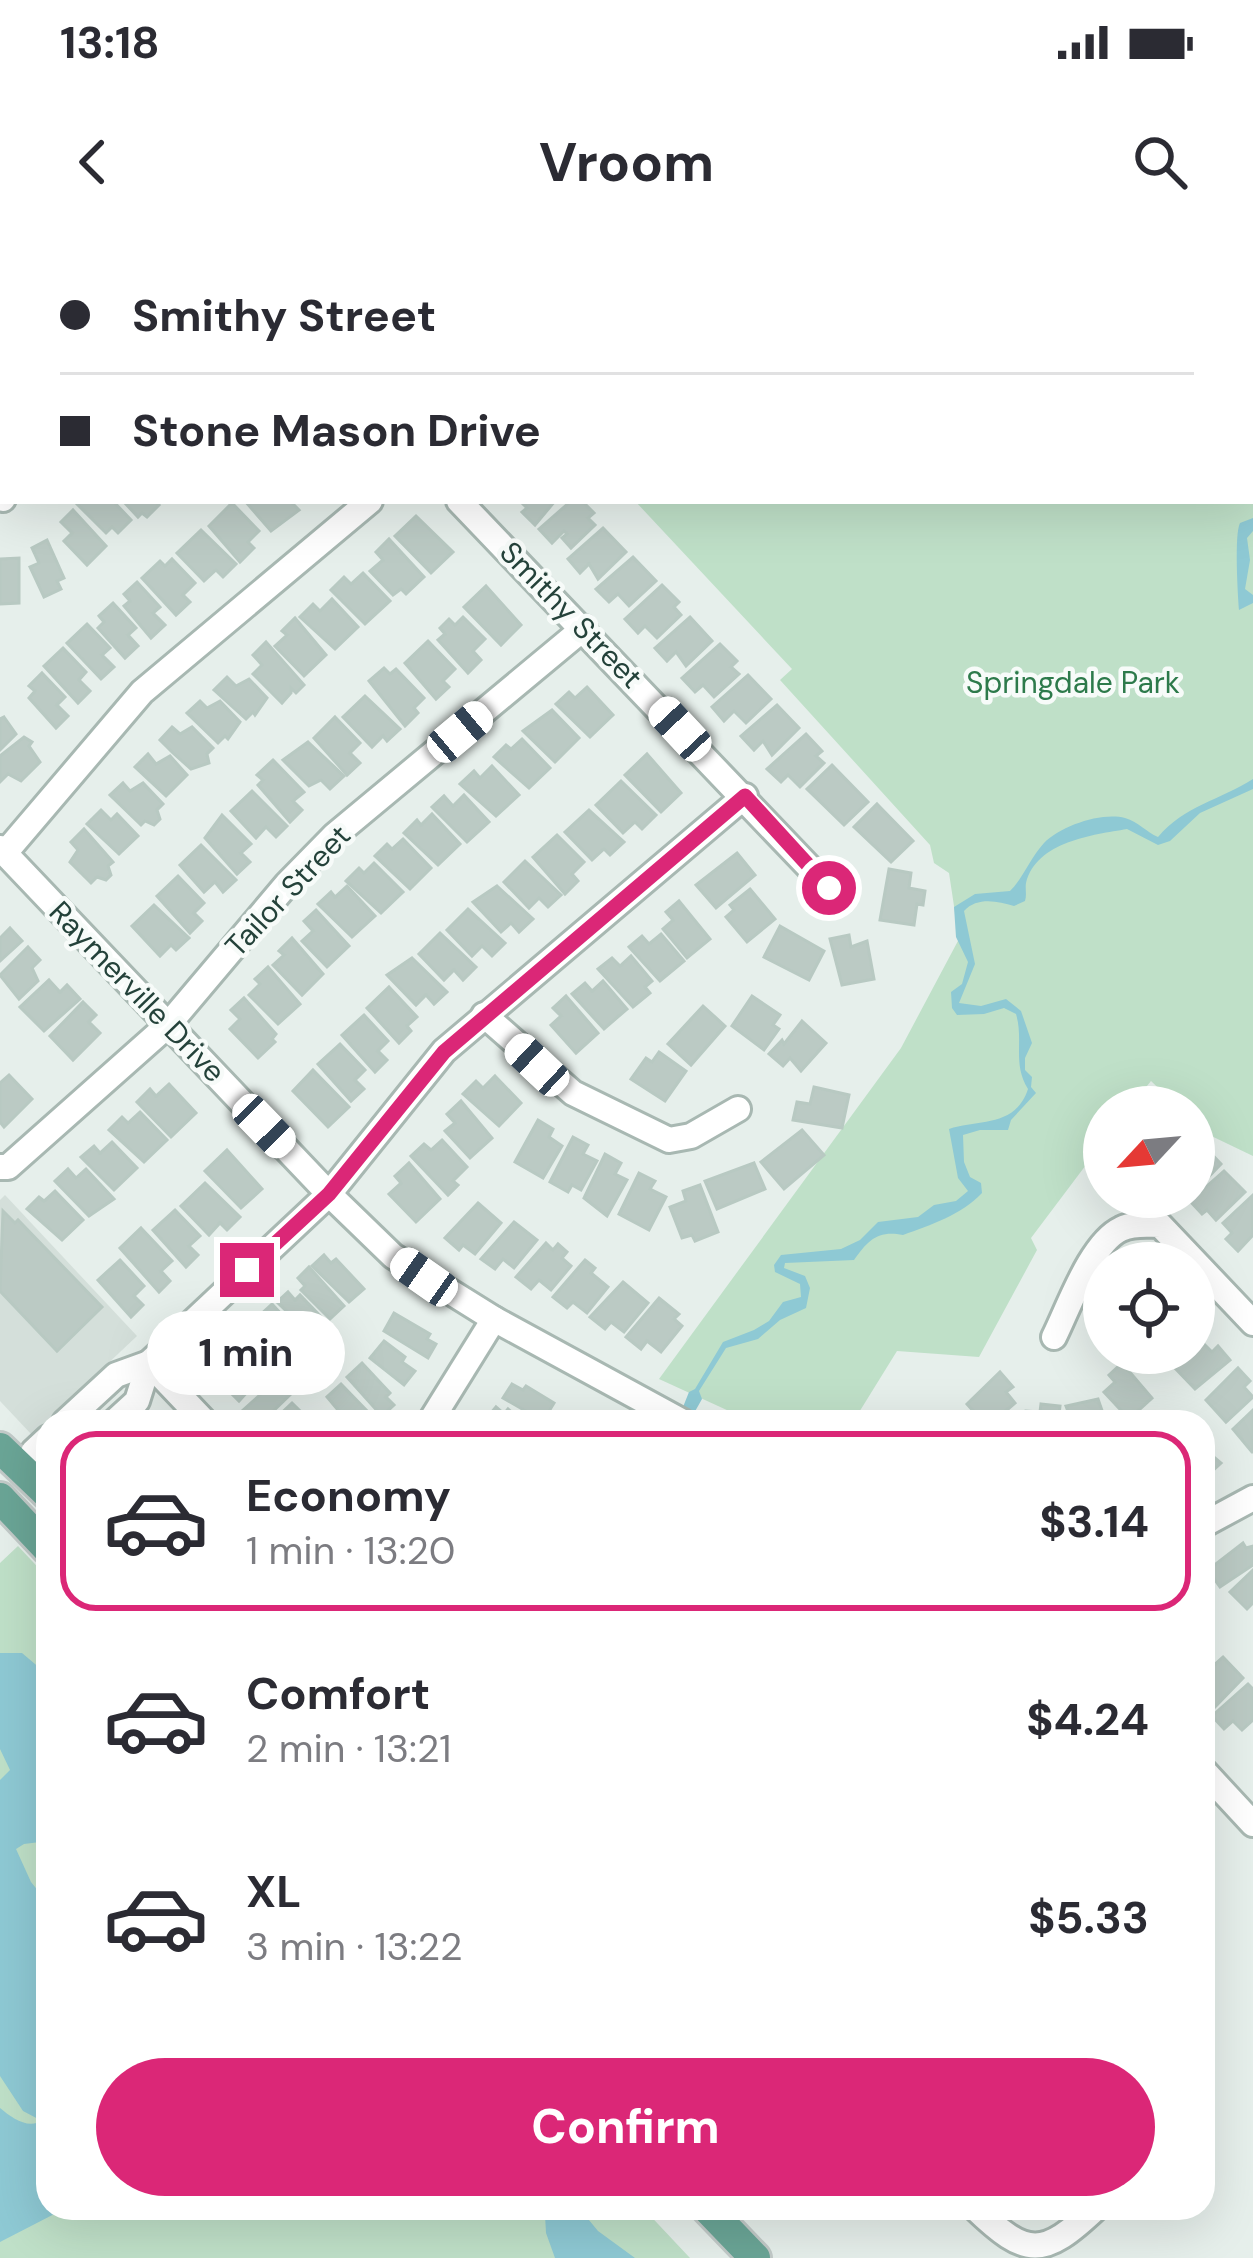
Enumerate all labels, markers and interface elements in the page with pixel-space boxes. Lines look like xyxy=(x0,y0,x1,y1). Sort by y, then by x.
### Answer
text: 13:18 xyxy=(60,13,160,72)
text: Vroom xyxy=(539,127,714,198)
icon: back xyxy=(60,129,126,195)
icon: search xyxy=(1127,129,1193,195)
text: Smithy Street xyxy=(132,286,436,345)
text: Stone Mason Drive xyxy=(132,401,541,460)
street label: Smithy Street xyxy=(491,533,651,696)
park label: Springdale Park xyxy=(966,663,1180,702)
car xyxy=(642,690,718,768)
car xyxy=(421,695,499,769)
street label: Tailor Street xyxy=(217,816,359,965)
route start xyxy=(802,861,856,915)
street label: Raymerville Drive xyxy=(41,893,234,1091)
car xyxy=(498,1027,576,1103)
north arrow xyxy=(1083,1086,1215,1218)
map controls xyxy=(1083,1086,1215,1374)
car xyxy=(226,1088,302,1164)
car xyxy=(384,1242,464,1312)
button: locate xyxy=(1083,1242,1215,1374)
route end xyxy=(220,1243,274,1297)
callout: 1 min xyxy=(148,1312,346,1396)
text: 1 min xyxy=(199,1327,293,1378)
text: Economy xyxy=(246,1466,451,1525)
icon: car xyxy=(102,1467,210,1575)
text: $3.14 xyxy=(1039,1492,1149,1551)
text: 1 min · 13:20 xyxy=(246,1525,455,1576)
text: Comfort xyxy=(246,1664,430,1723)
icon: car xyxy=(102,1665,210,1773)
text: $4.24 xyxy=(1026,1690,1149,1749)
text: 2 min · 13:21 xyxy=(246,1723,452,1774)
text: XL xyxy=(246,1862,301,1921)
icon: car xyxy=(102,1863,210,1971)
text: $5.33 xyxy=(1028,1888,1149,1947)
text: 3 min · 13:22 xyxy=(246,1921,462,1972)
button: Confirm xyxy=(96,2058,1155,2196)

